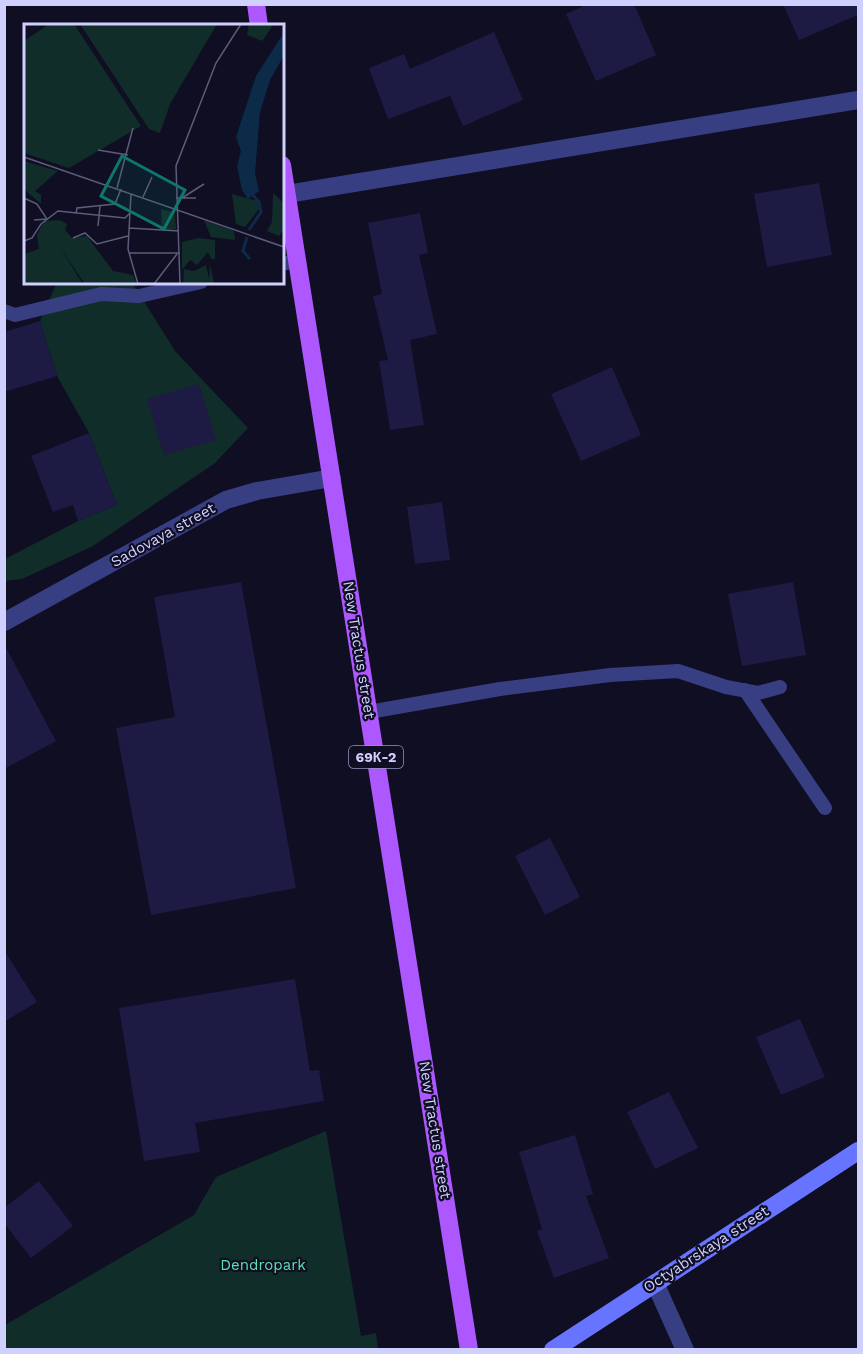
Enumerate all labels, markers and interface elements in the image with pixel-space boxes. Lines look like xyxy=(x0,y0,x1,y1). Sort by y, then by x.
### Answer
inset map xyxy=(24,24,284,284)
street label: Sadovaya street xyxy=(108,499,219,571)
street label: New Tractus street xyxy=(339,580,379,721)
road number: 69К-2 xyxy=(349,746,403,768)
street label: New Tractus street xyxy=(415,1060,455,1201)
street label: Octyabrskaya street xyxy=(640,1201,773,1296)
park label: Dendropark xyxy=(220,1256,306,1274)

